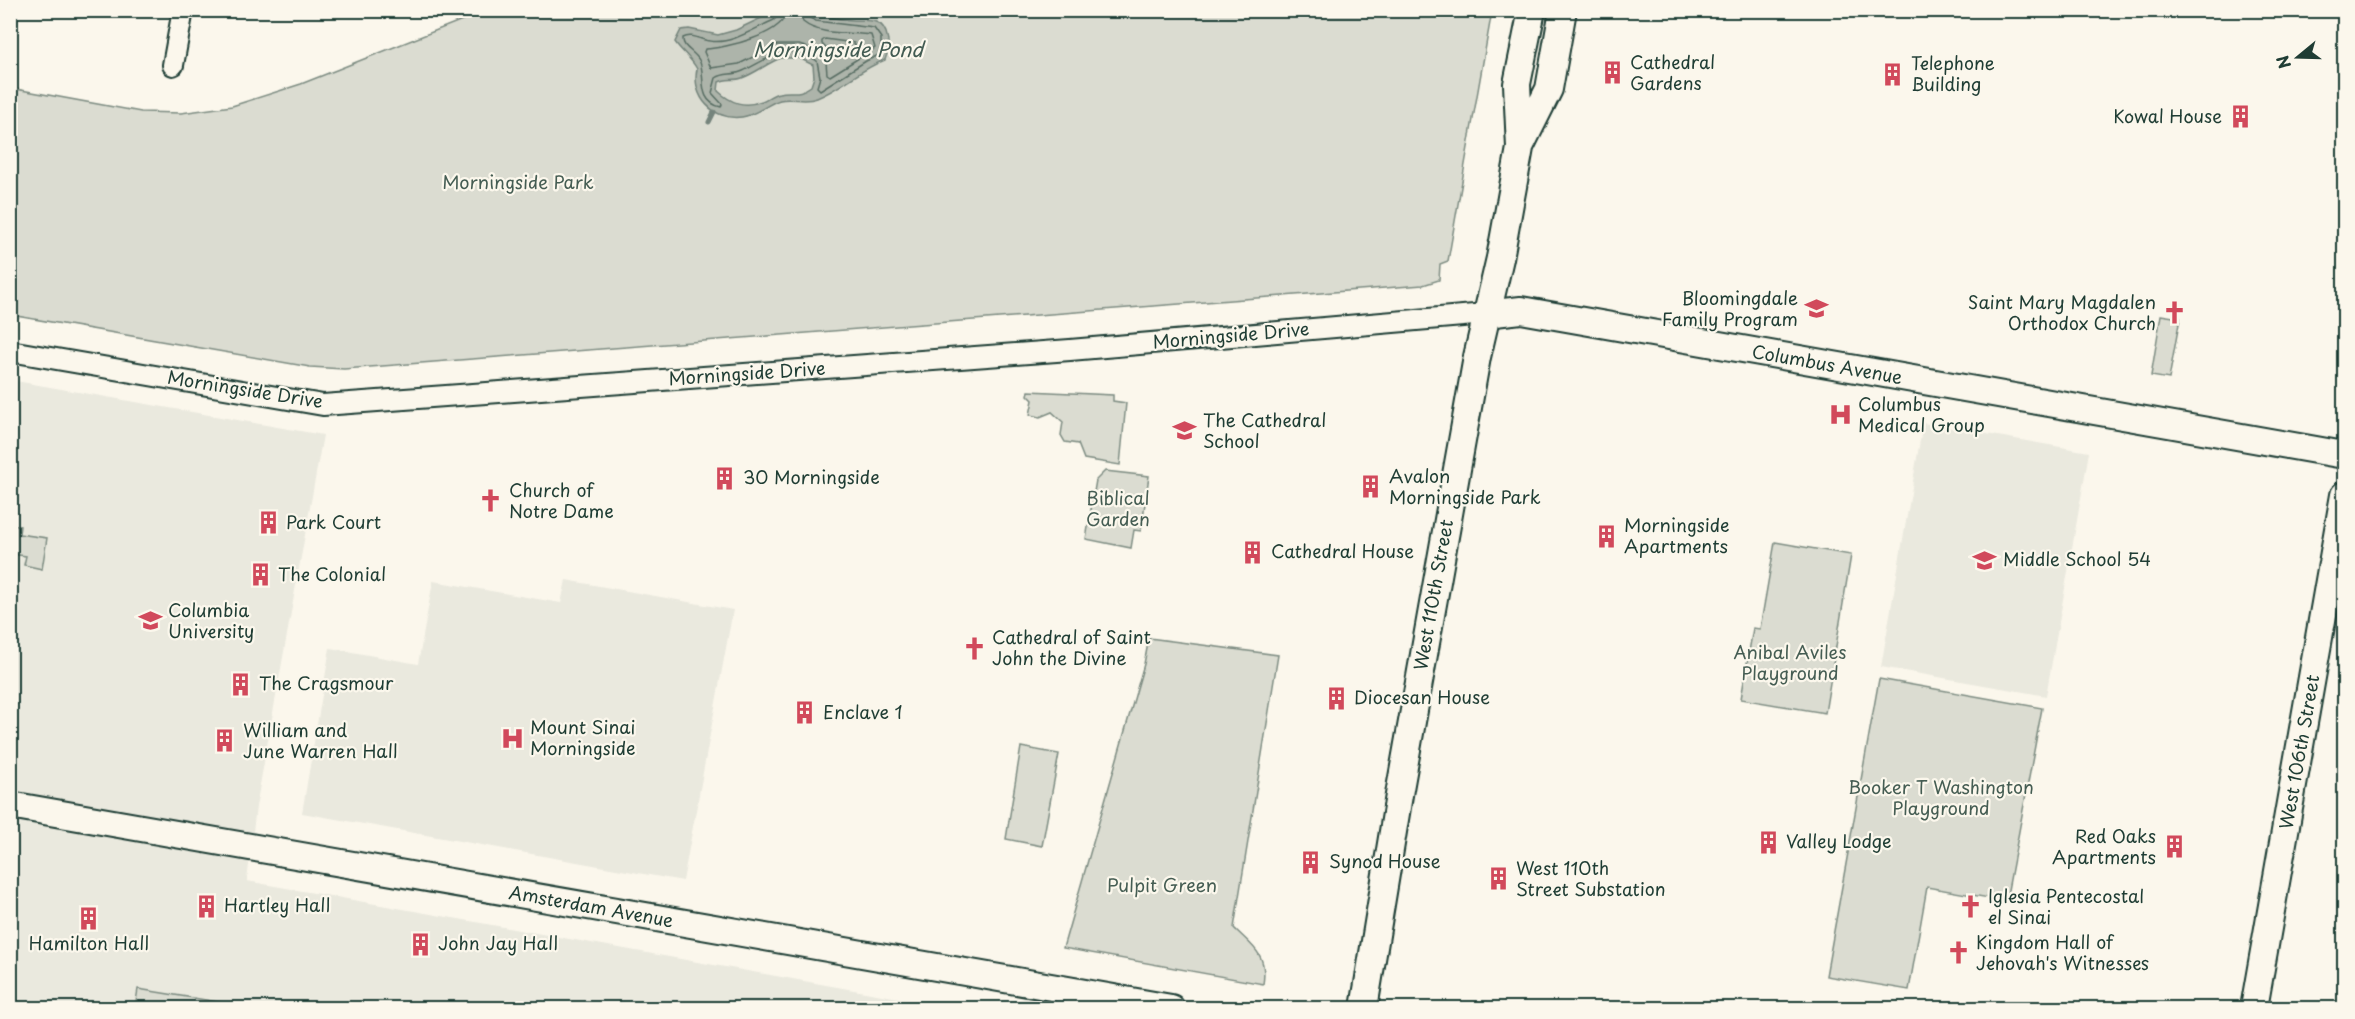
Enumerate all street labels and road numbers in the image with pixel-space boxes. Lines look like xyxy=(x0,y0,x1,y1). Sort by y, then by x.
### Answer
street label: Morningside Drive xyxy=(1151,314,1310,355)
street label: Columbus Avenue xyxy=(1750,337,1905,390)
street label: Morningside Drive xyxy=(667,354,826,391)
street label: Morningside Drive xyxy=(165,363,325,414)
street label: West 110th Street xyxy=(1406,517,1459,672)
street label: West 106th Street xyxy=(2272,672,2325,831)
street label: Amsterdam Avenue xyxy=(507,878,676,933)

